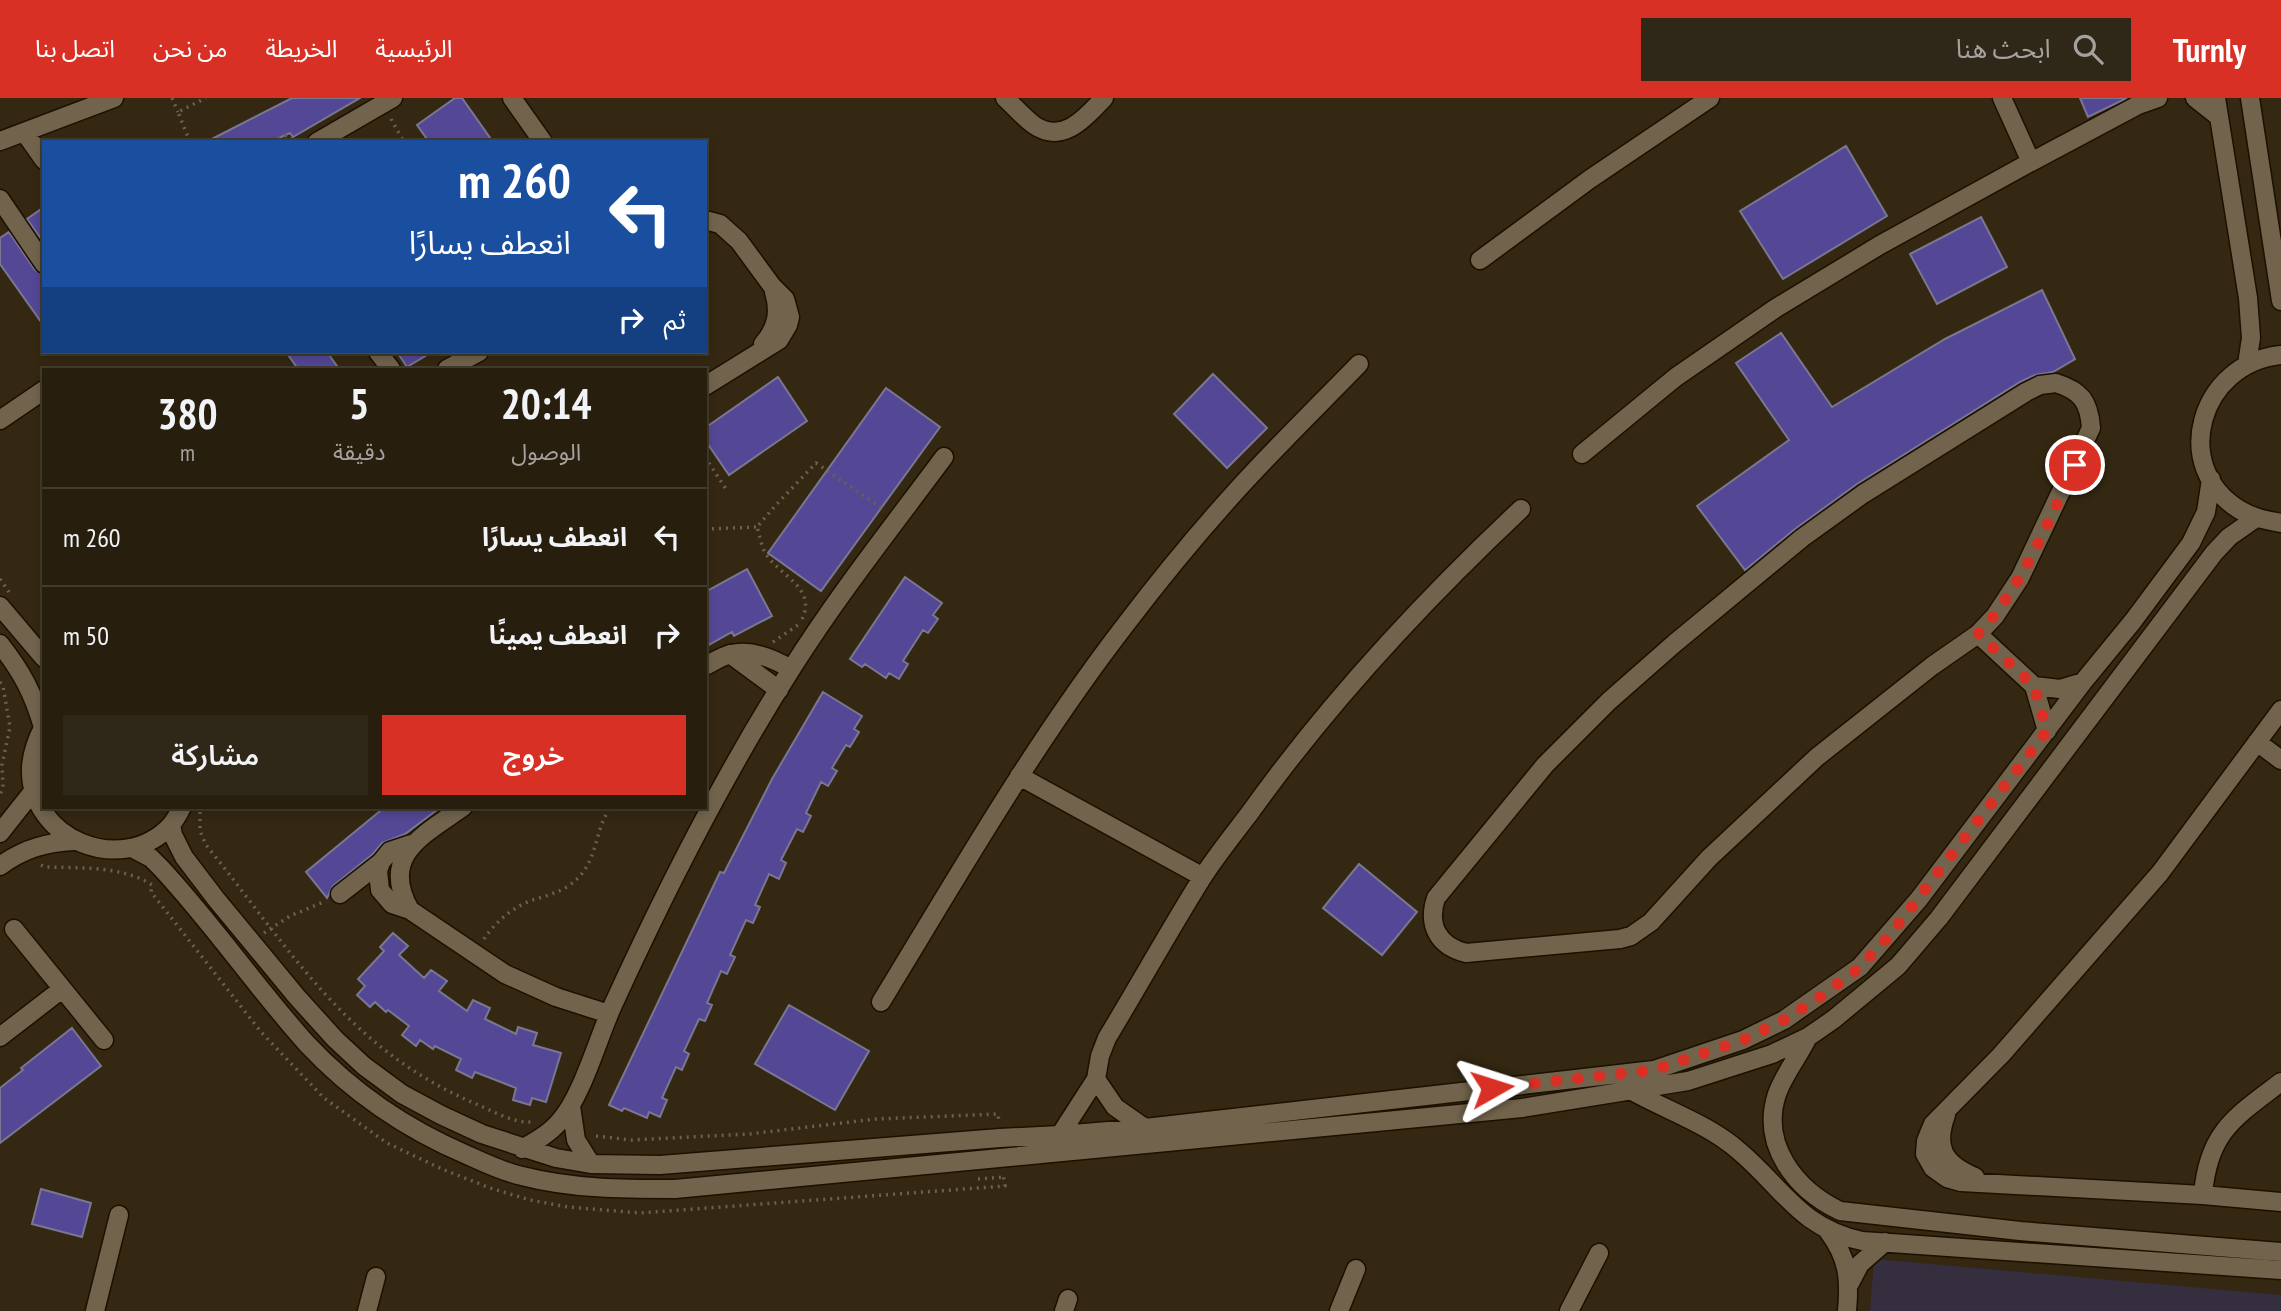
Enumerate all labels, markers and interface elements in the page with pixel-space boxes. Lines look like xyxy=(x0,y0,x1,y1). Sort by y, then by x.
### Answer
search box xyxy=(1641,18,2131,81)
text: Turnly xyxy=(2173,28,2246,71)
icon: search xyxy=(2069,30,2107,68)
text: ابحث هنا xyxy=(1956,32,2051,65)
text: اتصل بنا xyxy=(35,33,115,64)
text: من نحن xyxy=(153,33,227,64)
text: الخريطة xyxy=(265,33,337,64)
text: الرئيسية xyxy=(375,33,453,64)
text: 260 m xyxy=(458,148,571,212)
icon: left xyxy=(595,168,686,259)
text: انعطف يسارًا xyxy=(409,221,571,263)
icon: right xyxy=(612,301,650,339)
text: ثم xyxy=(664,303,686,336)
text: 5 xyxy=(349,376,369,431)
text: 20:14 xyxy=(501,376,592,431)
text: 380 xyxy=(157,386,218,441)
pin xyxy=(2045,435,2105,495)
text: دقيقة xyxy=(333,437,385,466)
text: الوصول xyxy=(511,437,581,466)
text: m xyxy=(180,438,195,467)
icon: arrive xyxy=(2056,446,2094,484)
icon: left xyxy=(648,518,686,556)
text: انعطف يسارًا xyxy=(482,520,627,553)
text: 260 m xyxy=(63,521,121,554)
icon: right xyxy=(648,616,686,654)
text: انعطف يمينًا xyxy=(489,618,627,651)
text: 50 m xyxy=(63,619,109,652)
button: مشاركة xyxy=(63,715,368,795)
button: خروج xyxy=(382,715,686,795)
position arrow xyxy=(1455,1051,1529,1125)

